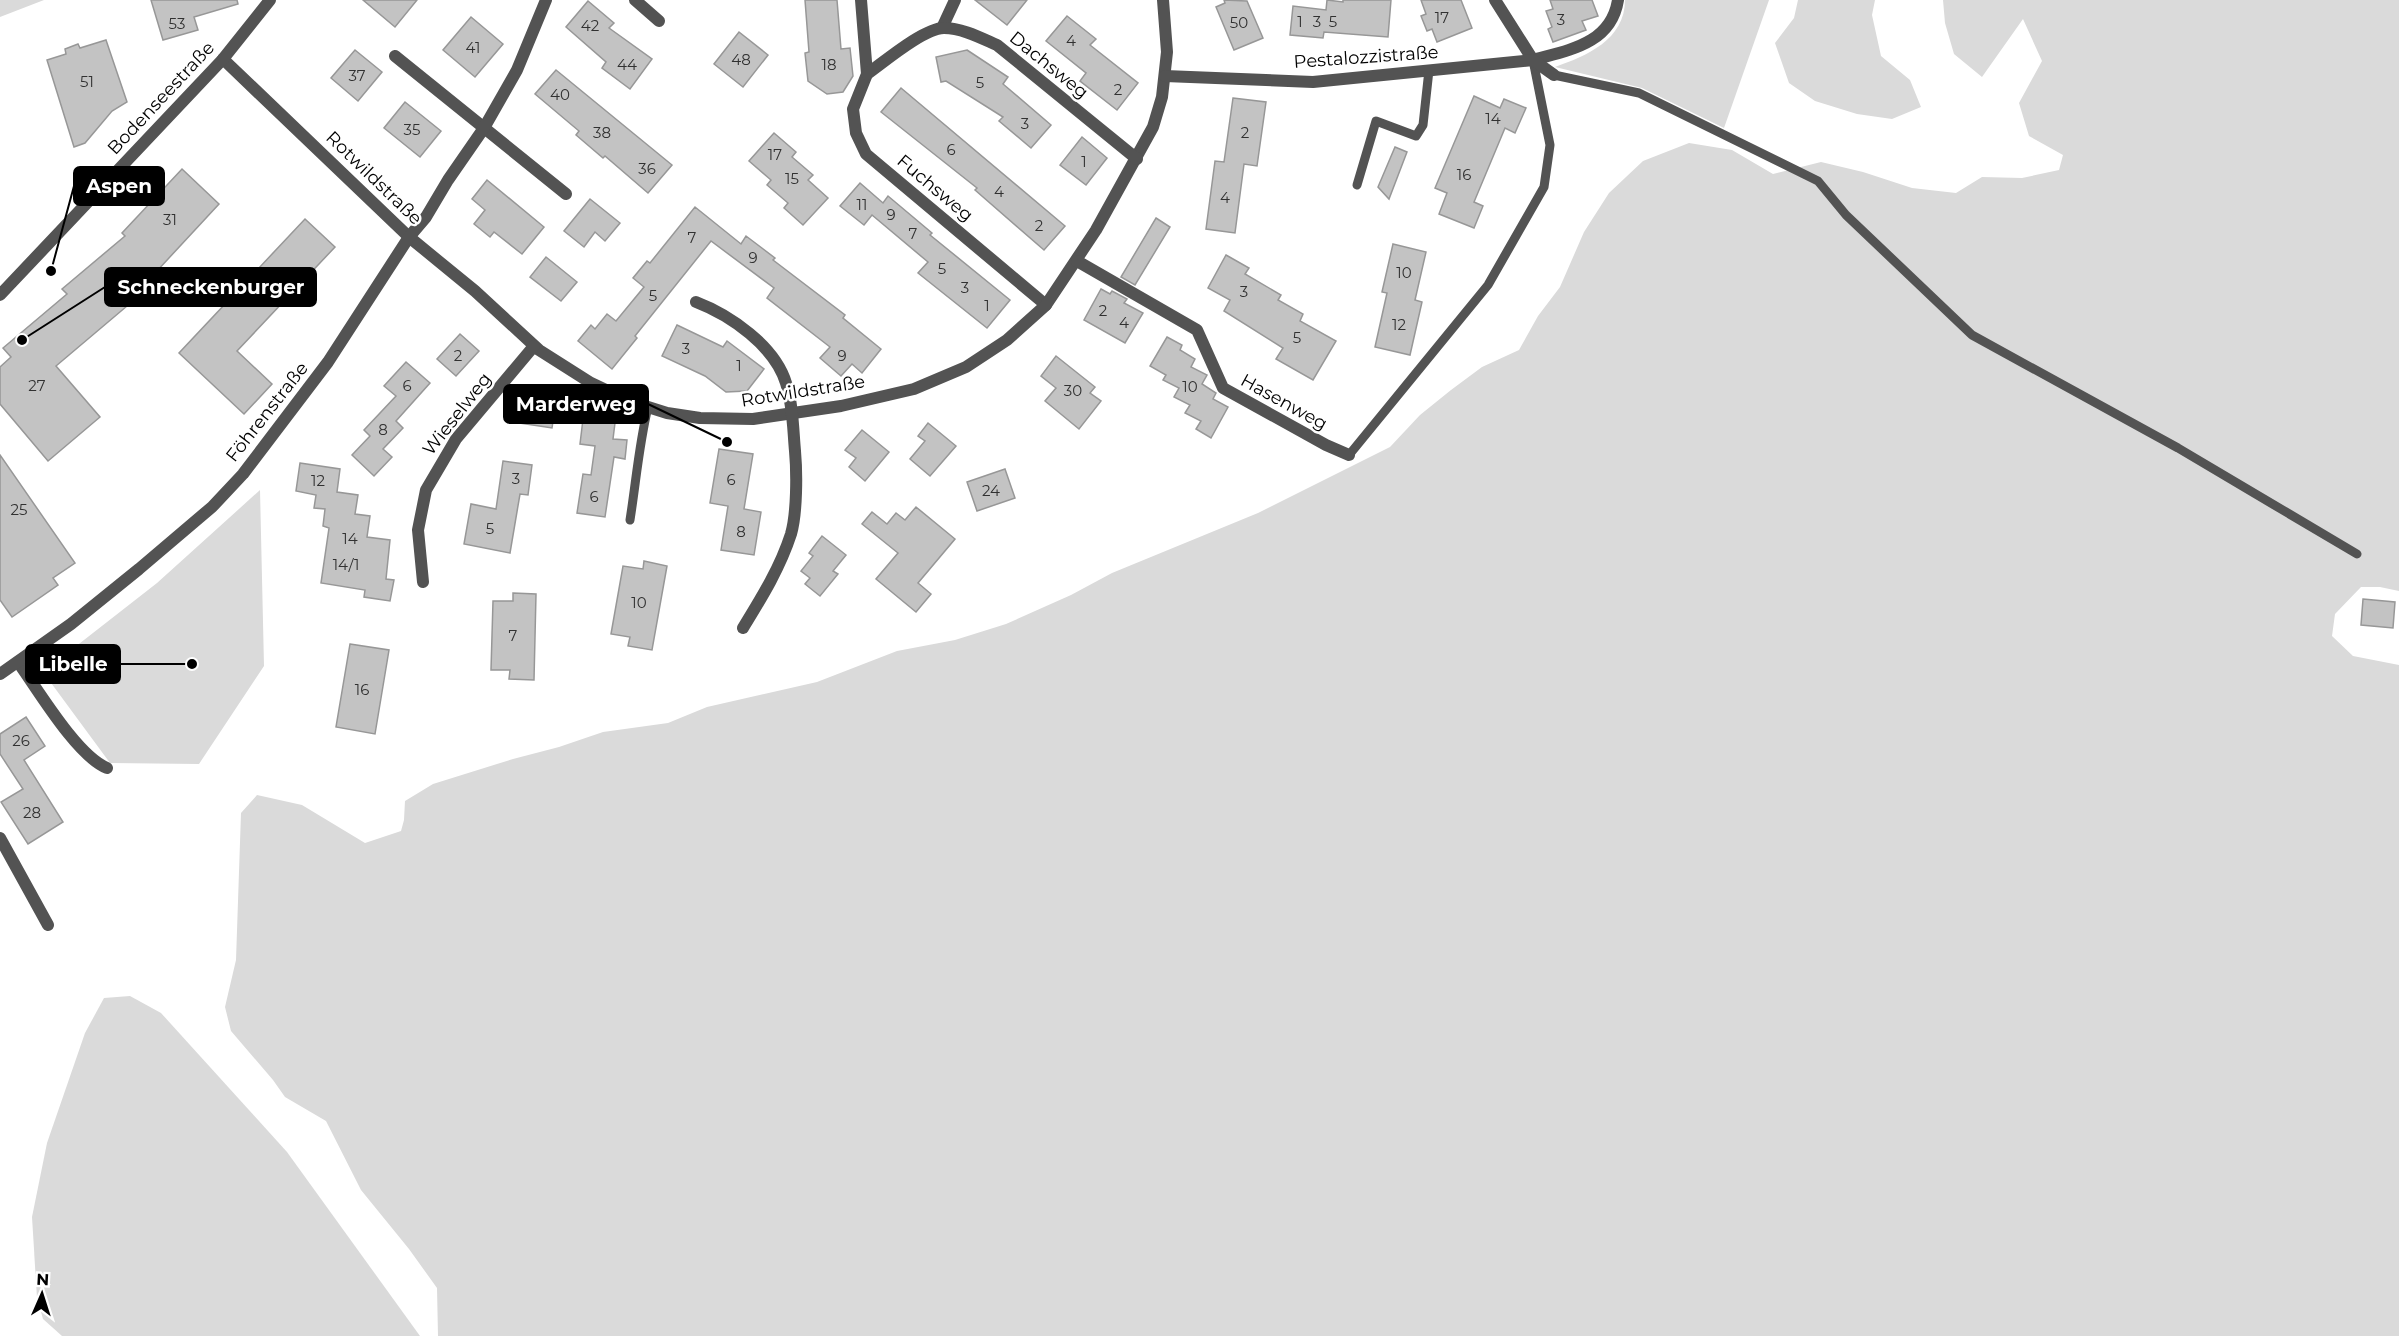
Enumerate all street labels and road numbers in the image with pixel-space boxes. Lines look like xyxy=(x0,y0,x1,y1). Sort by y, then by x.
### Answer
street label: Dachsweg xyxy=(1005,27,1093,103)
street label: Bodenseestraße xyxy=(103,37,219,159)
street label: Pestalozzistraße xyxy=(1293,41,1439,73)
street label: Rotwildstraße xyxy=(321,127,427,229)
street label: Fuchsweg xyxy=(892,150,978,226)
street label: Föhrenstraße xyxy=(221,358,313,466)
street label: Wieselweg xyxy=(418,368,496,460)
street label: Hasenweg xyxy=(1237,369,1331,435)
street label: Rotwildstraße xyxy=(739,370,867,412)

